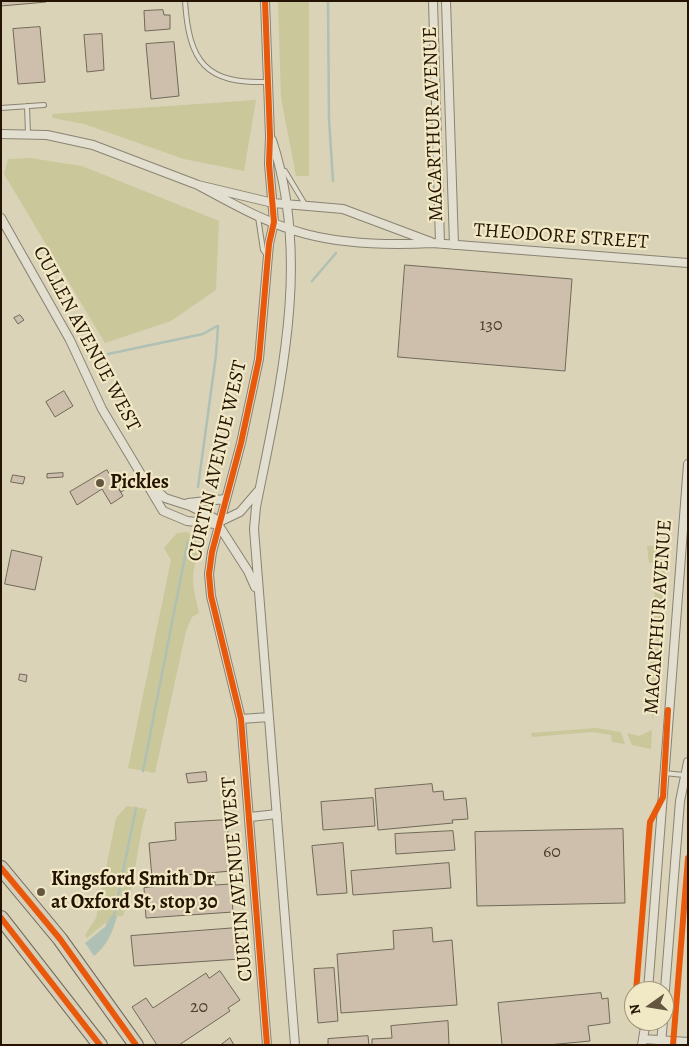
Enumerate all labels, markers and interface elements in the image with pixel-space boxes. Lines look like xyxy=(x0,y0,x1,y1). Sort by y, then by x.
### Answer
street label: MACARTHUR AVENUE xyxy=(419,26,449,222)
street label: THEODORE STREET xyxy=(473,219,649,255)
street label: CULLEN AVENUE WEST xyxy=(27,242,145,436)
house number: 130 xyxy=(479,315,503,337)
street label: CURTIN AVENUE WEST xyxy=(183,358,253,564)
place label: Pickles xyxy=(110,471,169,495)
marker: Pickles xyxy=(94,477,106,489)
street label: MACARTHUR AVENUE xyxy=(640,519,678,715)
street label: CURTIN AVENUE WEST xyxy=(217,776,259,982)
house number: 60 xyxy=(543,842,561,864)
place label: Kingsford Smith Dr at Oxford St, stop 30 xyxy=(51,868,218,915)
marker: Kingsford Smith Dr at Oxford St, stop 30 xyxy=(35,886,47,898)
north arrow xyxy=(624,981,674,1031)
house number: 20 xyxy=(190,997,208,1019)
text: N xyxy=(624,1002,645,1016)

